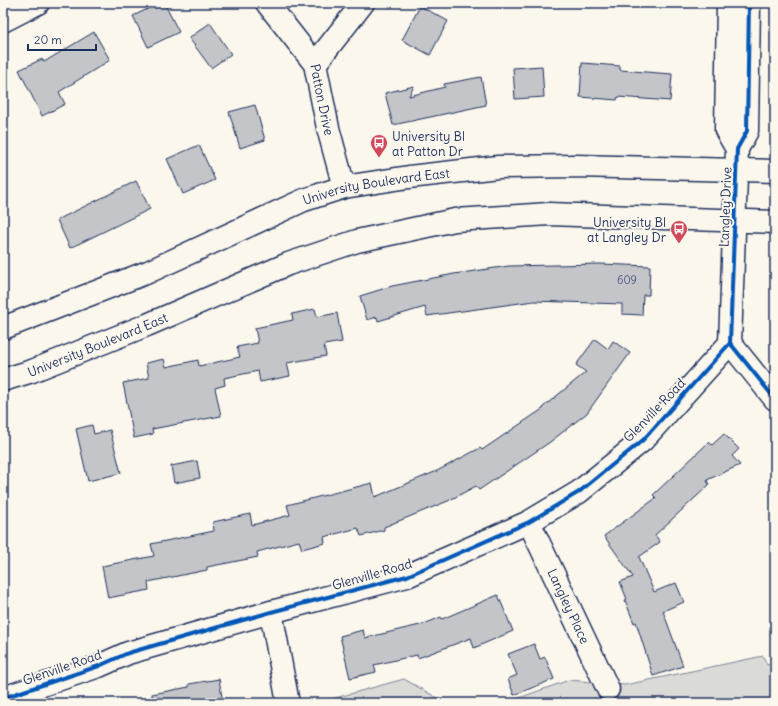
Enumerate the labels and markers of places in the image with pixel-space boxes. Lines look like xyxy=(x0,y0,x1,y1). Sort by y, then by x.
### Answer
place label: University Bl at Patton Dr xyxy=(392,128,465,160)
bus stop icon: University Bl at Patton Dr xyxy=(369,133,389,158)
place label: University Bl at Langley Dr xyxy=(587,214,667,246)
bus stop icon: University Bl at Langley Dr xyxy=(669,219,689,244)

